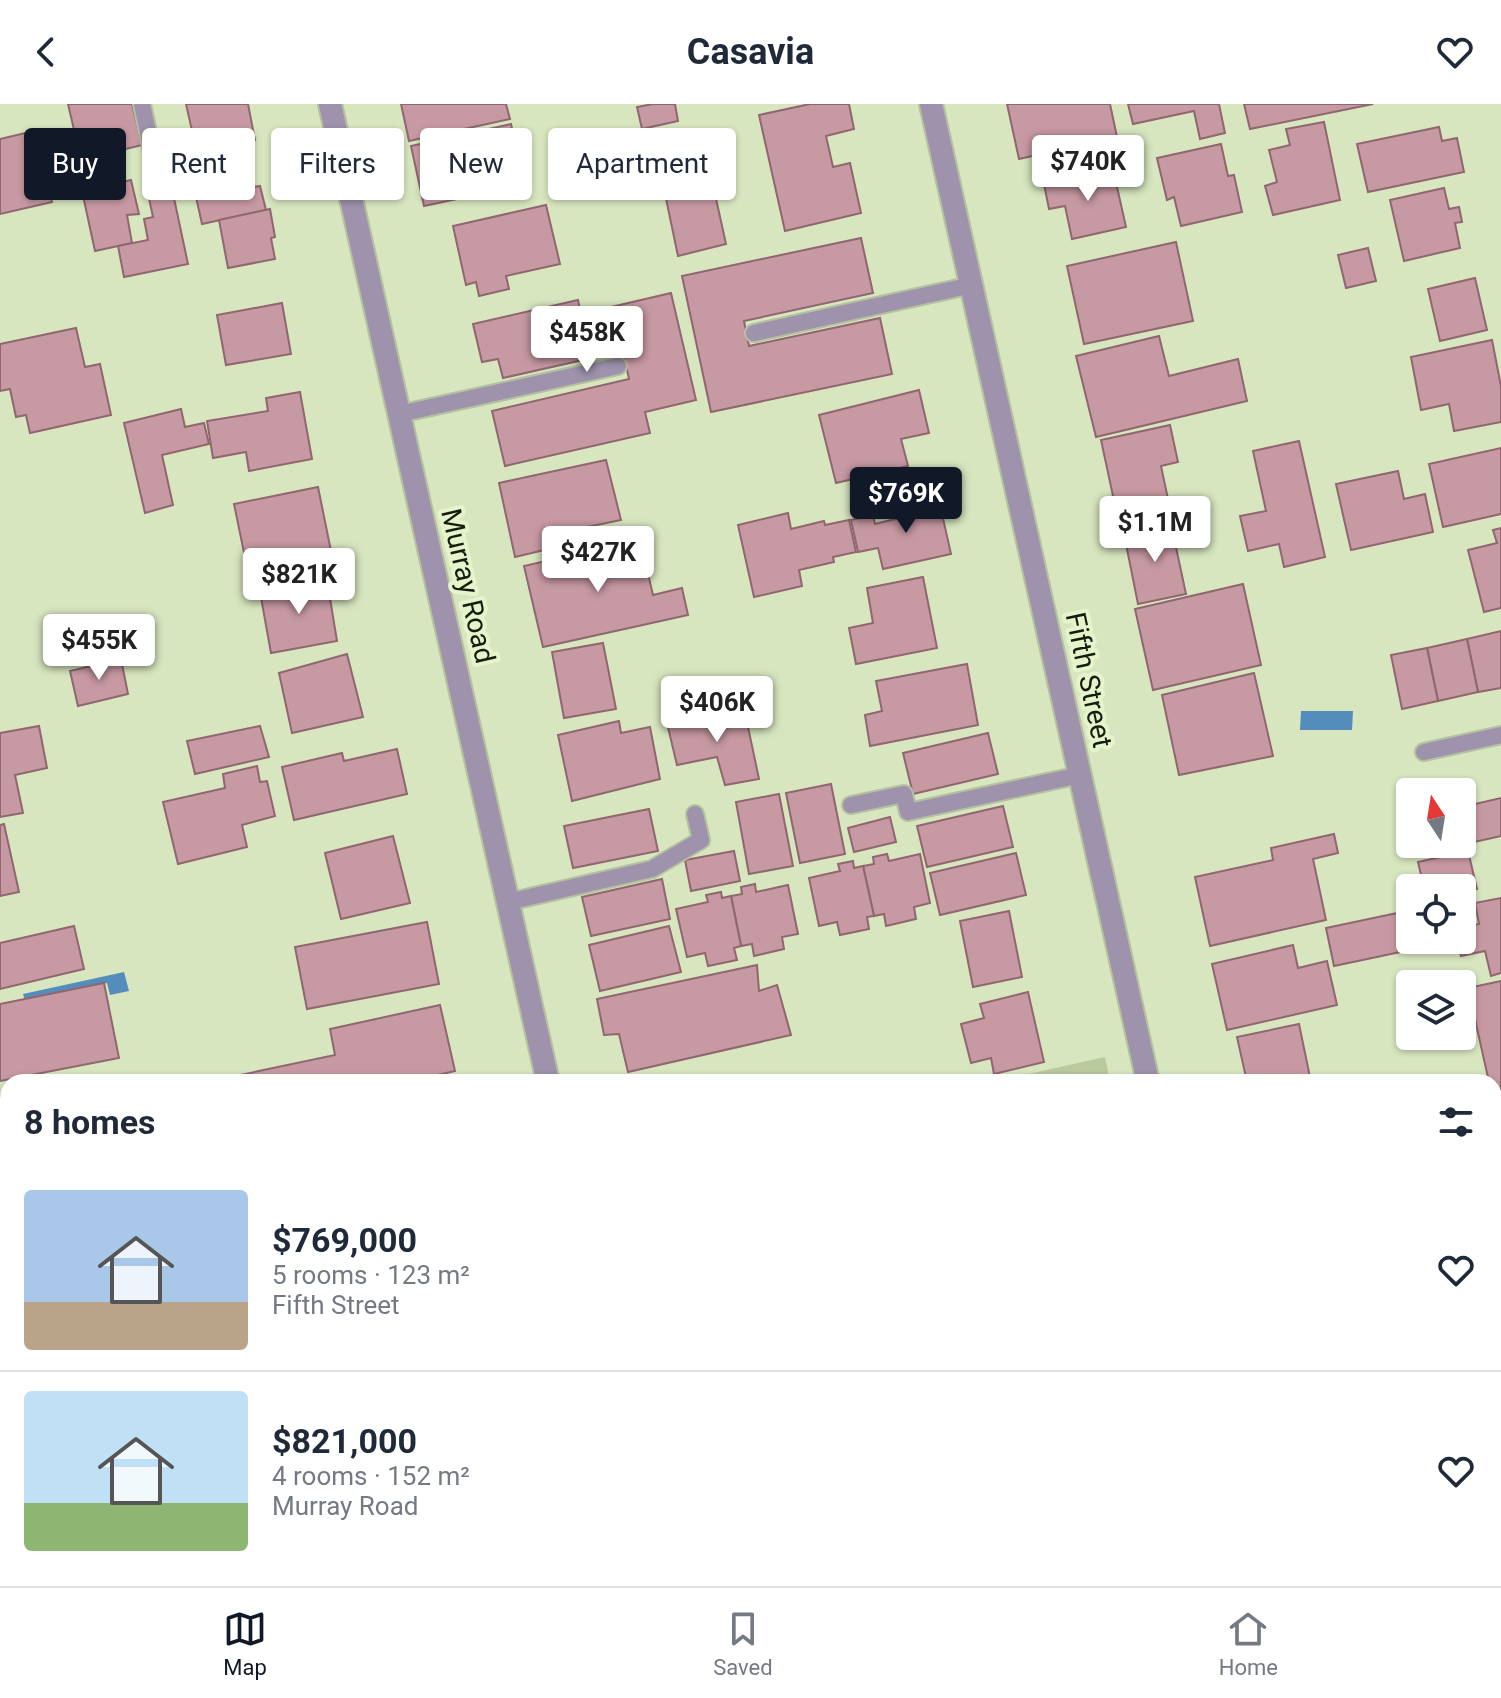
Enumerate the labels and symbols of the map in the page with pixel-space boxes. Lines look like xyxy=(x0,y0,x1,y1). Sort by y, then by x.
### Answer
pin: $740K xyxy=(1032,135,1144,203)
pin: $458K xyxy=(531,306,643,374)
pin: $769K xyxy=(850,467,962,535)
pin: $1.1M xyxy=(1099,496,1211,564)
street label: Murray Road xyxy=(434,505,502,667)
pin: $427K xyxy=(542,526,654,594)
pin: $821K xyxy=(243,548,355,616)
street label: Fifth Street xyxy=(1059,609,1119,751)
pin: $455K xyxy=(43,614,155,682)
pin: $406K xyxy=(661,676,773,744)
north arrow xyxy=(1396,778,1476,858)

